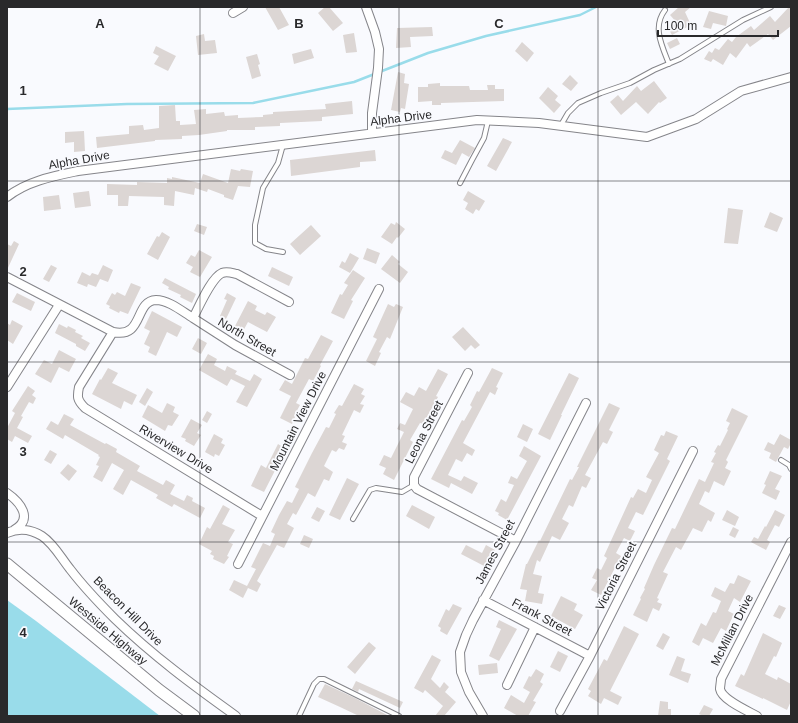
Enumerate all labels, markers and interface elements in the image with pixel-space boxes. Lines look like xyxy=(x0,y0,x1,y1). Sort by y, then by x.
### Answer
scale bar xyxy=(658,12,778,38)
text: A xyxy=(95,16,105,31)
text: B xyxy=(294,16,304,31)
text: C xyxy=(494,16,504,31)
text: 100 m xyxy=(664,19,697,33)
text: 1 xyxy=(19,83,27,98)
street label: Alpha Drive xyxy=(369,107,433,129)
street label: Alpha Drive xyxy=(47,148,111,172)
text: 2 xyxy=(19,264,27,279)
street label: North Street xyxy=(215,315,279,360)
street label: Mountain View Drive xyxy=(267,369,329,473)
street label: Leona Street xyxy=(402,398,446,466)
street label: Riverview Drive xyxy=(137,422,216,477)
text: 3 xyxy=(19,444,27,459)
street label: James Street xyxy=(472,517,518,586)
street label: Victoria Street xyxy=(593,539,640,613)
street label: Beacon Hill Drive xyxy=(91,574,166,649)
street label: McMillan Drive xyxy=(708,591,756,668)
street label: Westside Highway xyxy=(66,594,150,668)
street label: Frank Street xyxy=(510,595,575,639)
text: 4 xyxy=(19,625,27,640)

